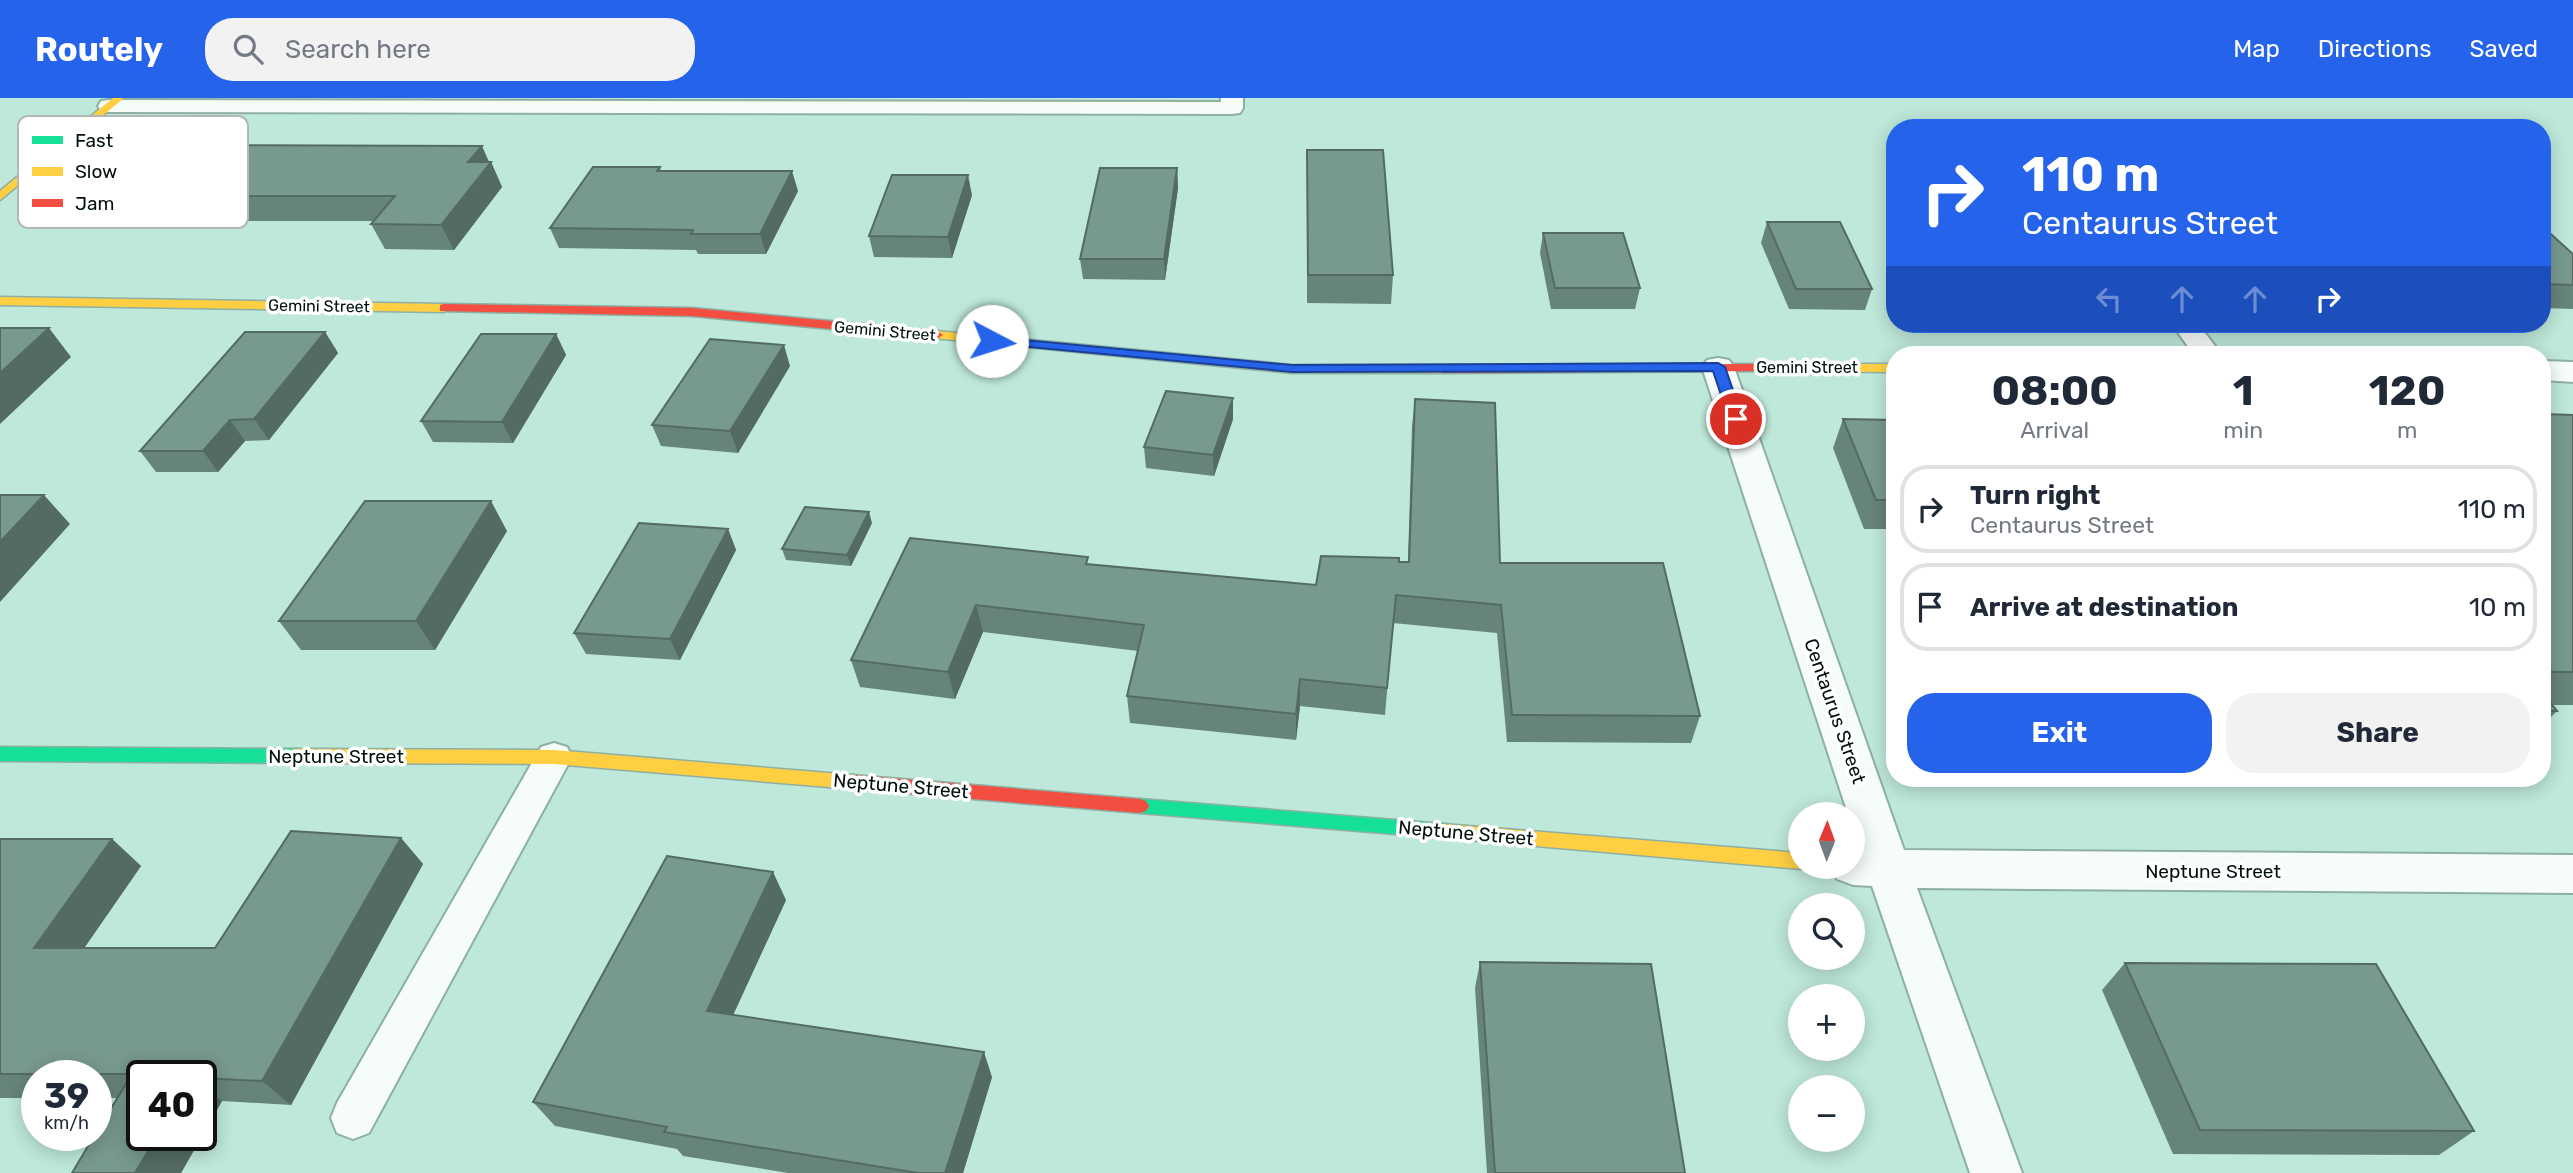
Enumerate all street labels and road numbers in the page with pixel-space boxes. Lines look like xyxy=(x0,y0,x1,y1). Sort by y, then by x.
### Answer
street label: Gemini Street xyxy=(268,296,370,316)
street label: Gemini Street xyxy=(834,317,936,345)
street label: Gemini Street xyxy=(1756,358,1858,377)
street label: Centaurus Street xyxy=(1799,635,1871,787)
street label: Neptune Street xyxy=(268,745,404,768)
street label: Neptune Street xyxy=(832,769,970,803)
street label: Neptune Street xyxy=(1397,816,1535,850)
street label: Neptune Street xyxy=(2145,860,2281,883)

